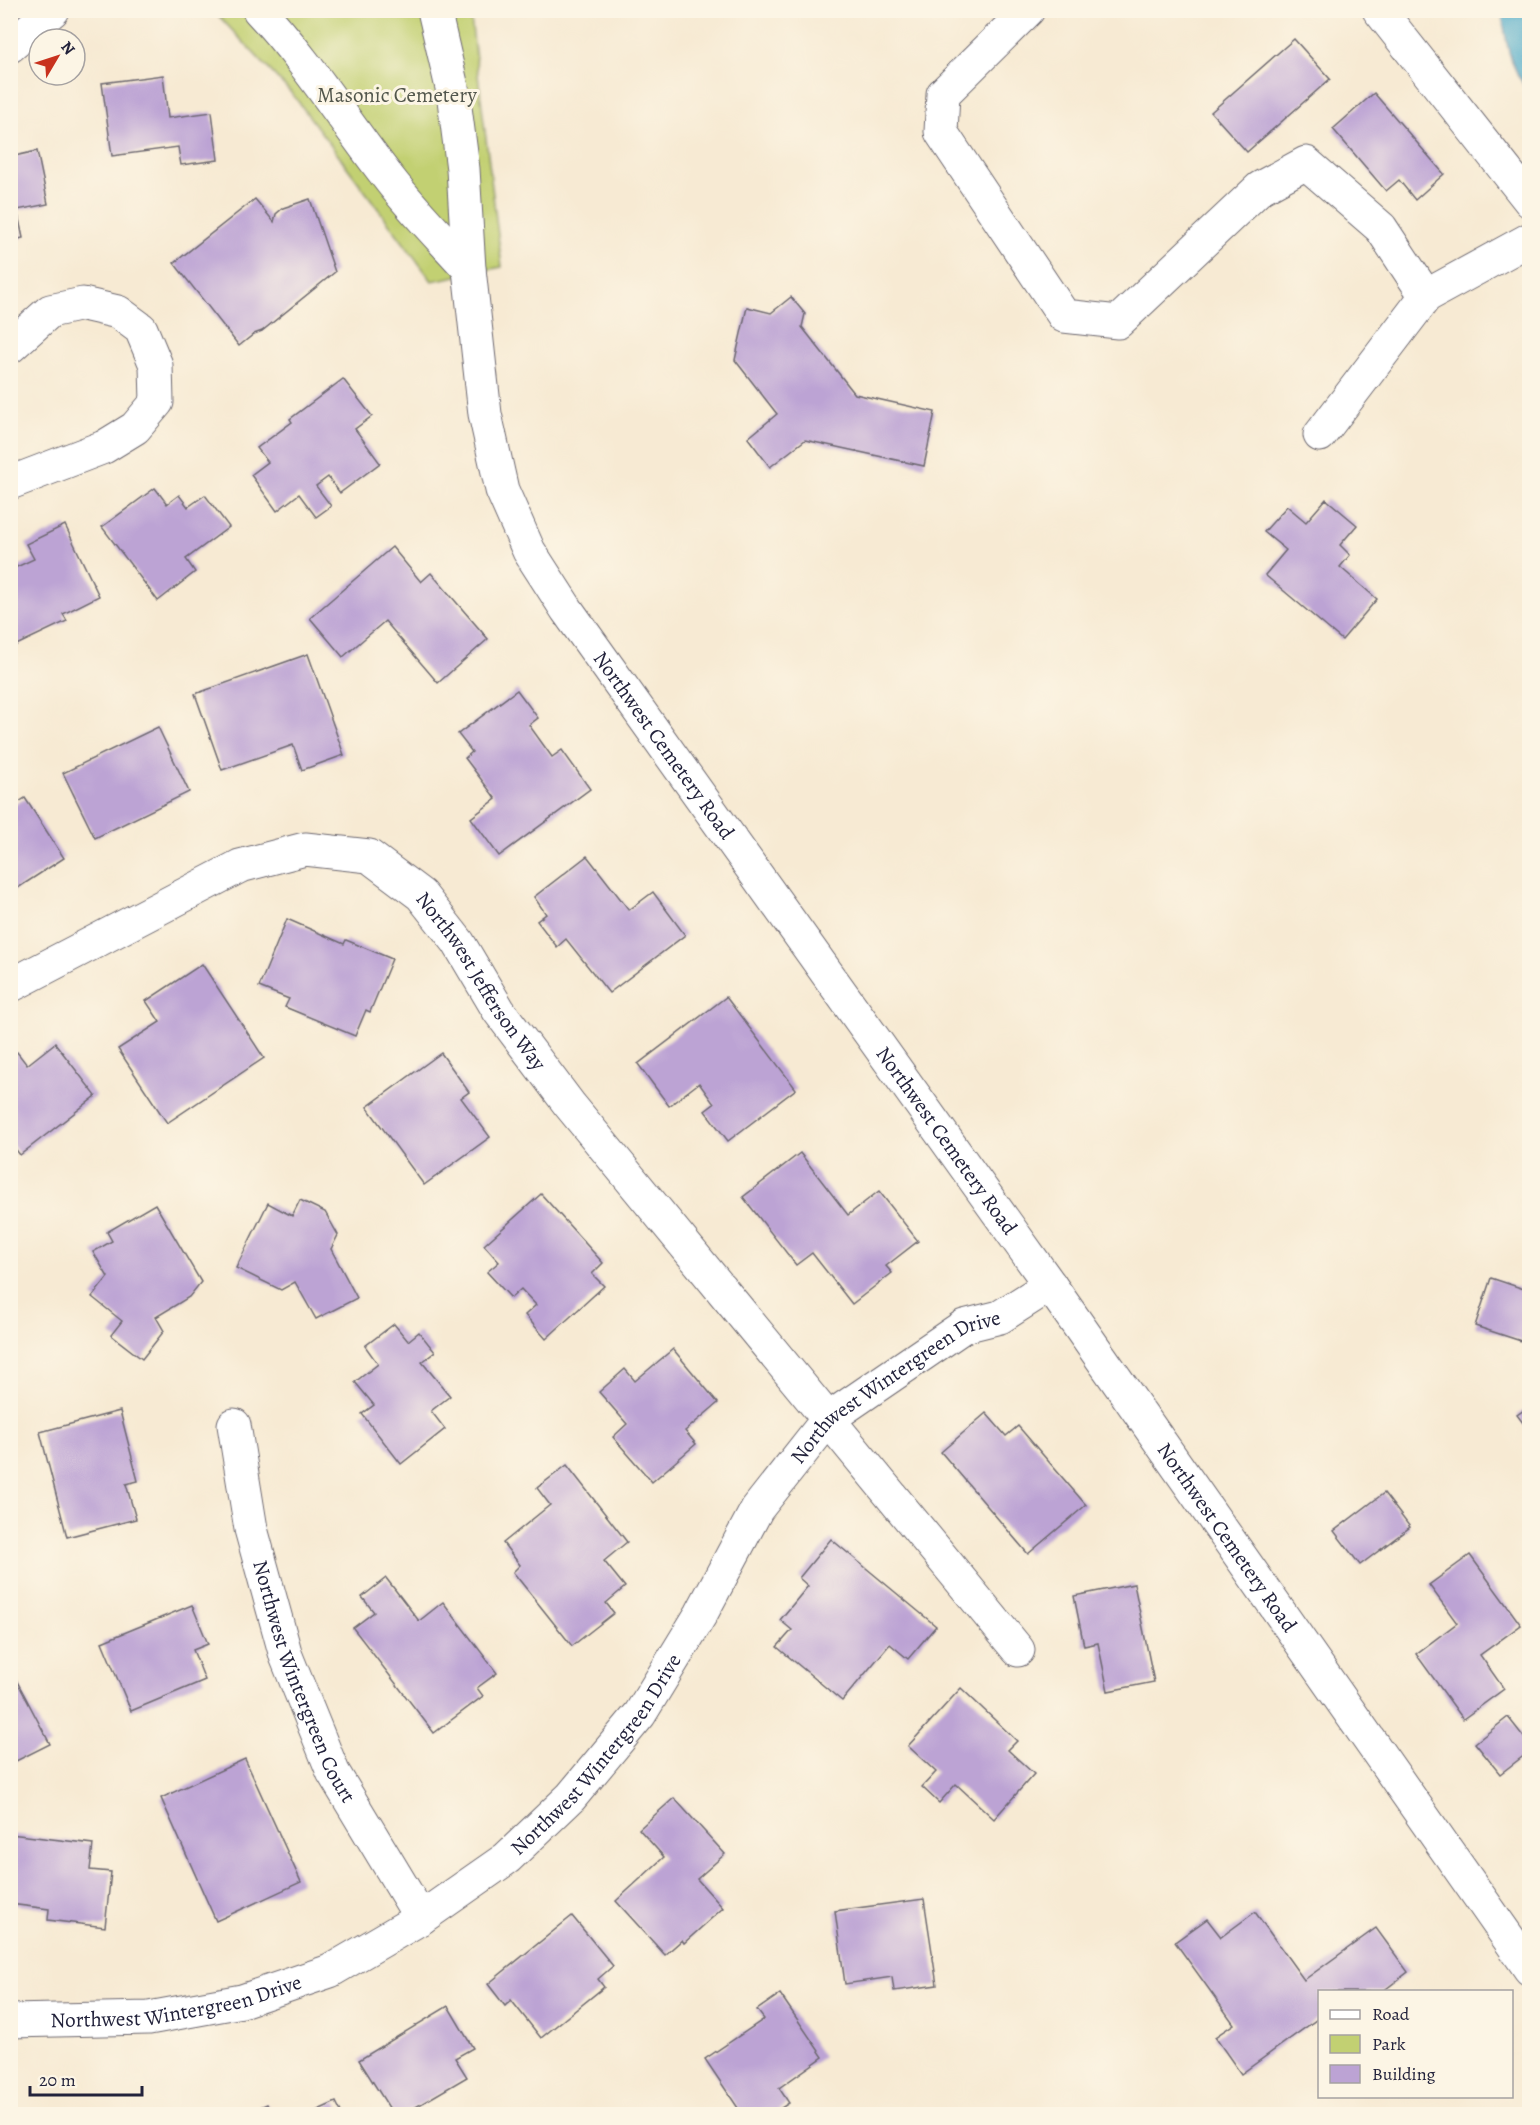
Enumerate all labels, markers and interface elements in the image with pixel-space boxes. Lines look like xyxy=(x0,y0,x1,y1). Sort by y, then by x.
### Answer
north arrow xyxy=(27,27,87,87)
text: N xyxy=(56,37,80,60)
park label: Masonic Cemetery xyxy=(317,81,478,109)
street label: Northwest Cemetery Road xyxy=(587,645,741,846)
street label: Northwest Jefferson Way xyxy=(410,886,553,1076)
street label: Northwest Cemetery Road xyxy=(870,1041,1024,1241)
street label: Northwest Wintergreen Drive xyxy=(784,1303,1003,1470)
street label: Northwest Cemetery Road xyxy=(1151,1437,1304,1638)
street label: Northwest Wintergreen Court xyxy=(246,1557,362,1808)
street label: Northwest Wintergreen Drive xyxy=(504,1648,688,1861)
street label: Northwest Wintergreen Drive xyxy=(50,1968,305,2034)
legend xyxy=(1318,1990,1513,2098)
text: Road xyxy=(1372,2002,1410,2026)
text: Park xyxy=(1372,2032,1406,2056)
scale bar xyxy=(30,2059,142,2097)
text: Building xyxy=(1372,2062,1436,2086)
text: 20 m xyxy=(39,2068,76,2092)

